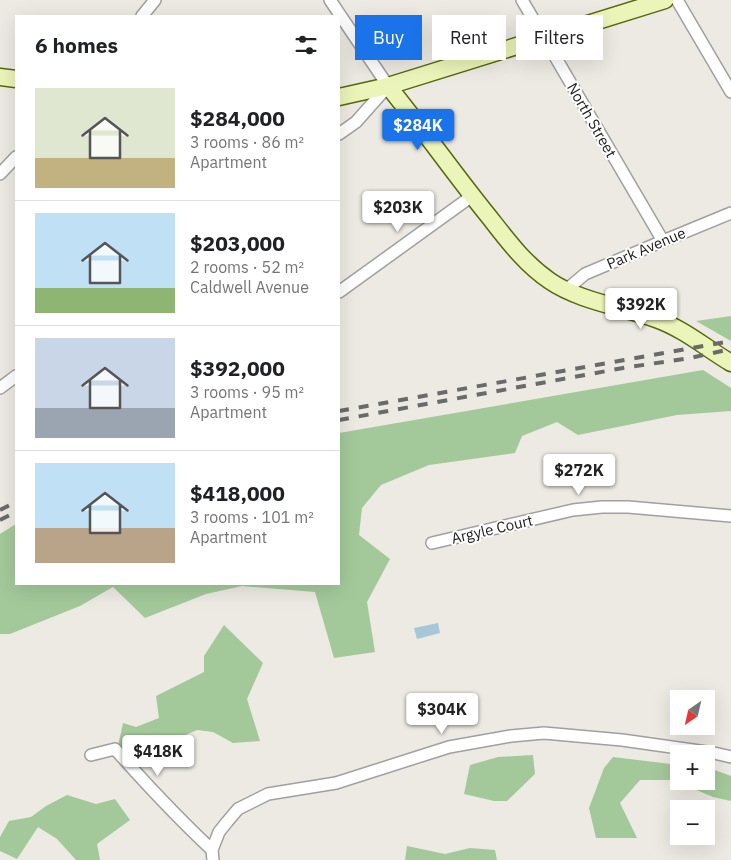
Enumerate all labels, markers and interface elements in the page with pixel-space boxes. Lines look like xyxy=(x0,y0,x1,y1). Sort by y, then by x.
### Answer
chip: Buy xyxy=(355,15,422,60)
chip: Rent xyxy=(432,15,506,60)
chip: Filters xyxy=(516,15,603,60)
text: 6 homes xyxy=(35,31,118,59)
icon: filters xyxy=(292,31,320,59)
street label: North Street xyxy=(563,79,621,161)
text: $284,000 xyxy=(190,104,285,132)
icon: home xyxy=(75,108,135,168)
pin: $284K xyxy=(383,108,453,151)
text: $284K xyxy=(393,115,443,135)
text: 3 rooms · 86 m² xyxy=(190,132,304,152)
text: Apartment xyxy=(190,152,267,172)
pin: $203K xyxy=(363,190,433,233)
text: $203K xyxy=(373,197,423,217)
street label: Park Avenue xyxy=(604,223,688,273)
text: $203,000 xyxy=(190,229,285,257)
icon: home xyxy=(75,233,135,293)
text: 2 rooms · 52 m² xyxy=(190,257,304,277)
text: Caldwell Avenue xyxy=(190,277,309,297)
pin: $392K xyxy=(606,288,676,330)
text: $392K xyxy=(616,294,666,314)
text: $392,000 xyxy=(190,354,285,382)
icon: home xyxy=(75,358,135,418)
text: 3 rooms · 95 m² xyxy=(190,382,304,402)
text: Apartment xyxy=(190,402,267,422)
pin: $272K xyxy=(544,454,614,496)
text: $272K xyxy=(554,460,604,480)
text: $418,000 xyxy=(190,479,285,507)
icon: home xyxy=(75,483,135,543)
text: 3 rooms · 101 m² xyxy=(190,507,314,527)
street label: Argyle Court xyxy=(449,510,535,548)
text: Apartment xyxy=(190,527,267,547)
north arrow xyxy=(670,690,715,735)
map controls xyxy=(670,690,715,845)
pin: $304K xyxy=(407,692,477,735)
text: $304K xyxy=(417,699,467,719)
pin: $418K xyxy=(123,734,193,777)
text: $418K xyxy=(133,741,183,761)
button: + xyxy=(670,745,715,790)
button: − xyxy=(670,800,715,845)

